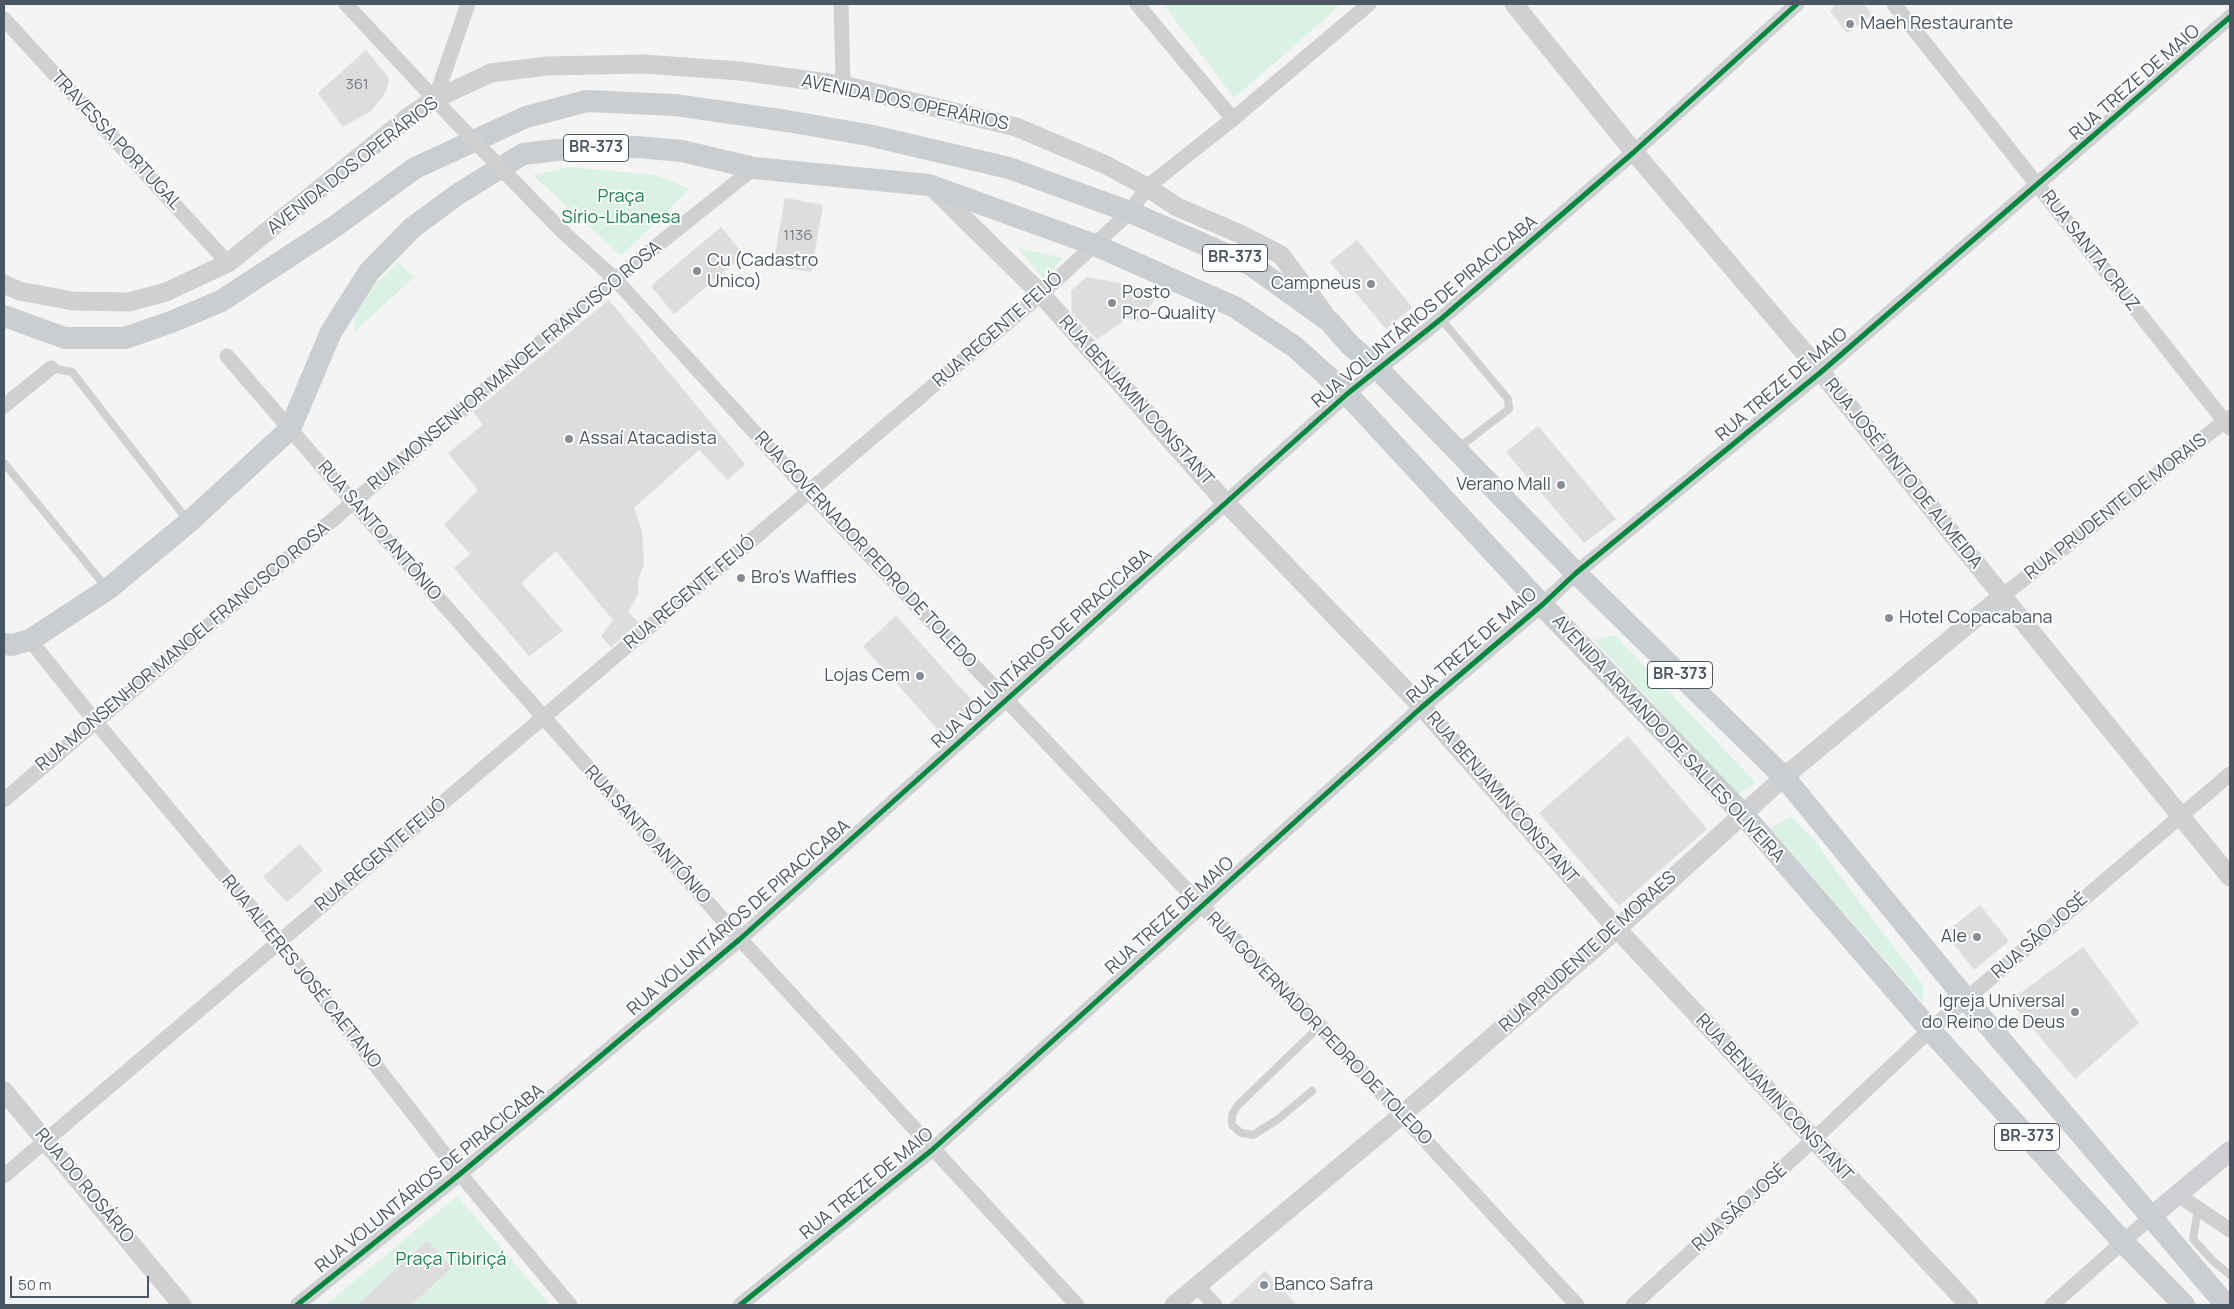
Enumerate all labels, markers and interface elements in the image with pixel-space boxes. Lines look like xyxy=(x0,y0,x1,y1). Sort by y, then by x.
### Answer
place label: Maeh Restaurante xyxy=(1860,13,2013,35)
marker: Maeh Restaurante xyxy=(1844,18,1856,30)
street label: RUA TREZE DE MAIO xyxy=(2065,21,2205,145)
street label: TRAVESSA PORTUGAL xyxy=(46,67,186,215)
street label: AVENIDA DOS OPERÁRIOS xyxy=(800,71,1010,135)
house number: 361 xyxy=(345,76,369,94)
street label: AVENIDA DOS OPERÁRIOS xyxy=(263,93,443,239)
road number: BR-373 xyxy=(564,134,628,162)
park label: Praça Sírio-Libanesa xyxy=(562,186,680,228)
street label: RUA SANTA CRUZ xyxy=(2036,187,2144,315)
street label: RUA VOLUNTÁRIOS DE PIRACICABA xyxy=(1308,211,1542,413)
house number: 1136 xyxy=(783,227,813,245)
street label: RUA MONSENHOR MANOEL FRANCISCO ROSA xyxy=(364,237,666,495)
road number: BR-373 xyxy=(1202,244,1268,272)
place label: Cu (Cadastro Unico) xyxy=(707,250,818,292)
marker: Cu (Cadastro Unico) xyxy=(691,265,703,277)
street label: RUA REGENTE FEIJÓ xyxy=(929,268,1067,392)
place label: Campneus xyxy=(1271,273,1361,295)
marker: Campneus xyxy=(1365,278,1377,290)
place label: Posto Pro-Quality xyxy=(1122,282,1216,324)
marker: Posto Pro-Quality xyxy=(1106,297,1118,309)
street label: RUA BENJAMIN CONSTANT xyxy=(1054,312,1218,490)
street label: RUA TREZE DE MAIO xyxy=(1712,324,1852,446)
street label: RUA JOSÉ PINTO DE ALMEIDA xyxy=(1819,374,1987,574)
street label: RUA GOVERNADOR PEDRO DE TOLEDO xyxy=(750,427,980,673)
place label: Assaí Atacadista xyxy=(579,428,717,450)
street label: RUA PRUDENTE DE MORAIS xyxy=(2021,429,2211,585)
marker: Assaí Atacadista xyxy=(563,433,575,445)
street label: RUA SANTO ANTÔNIO xyxy=(313,457,445,605)
place label: Verano Mall xyxy=(1456,474,1551,496)
marker: Verano Mall xyxy=(1555,479,1567,491)
street label: RUA MONSENHOR MANOEL FRANCISCO ROSA xyxy=(32,518,334,776)
street label: RUA REGENTE FEIJÓ xyxy=(620,532,760,654)
street label: RUA VOLUNTÁRIOS DE PIRACICABA xyxy=(928,545,1156,753)
place label: Bro's Waffles xyxy=(751,567,857,589)
marker: Bro's Waffles xyxy=(735,572,747,584)
street label: RUA TREZE DE MAIO xyxy=(1402,584,1542,708)
place label: Hotel Copacabana xyxy=(1899,607,2053,629)
street label: AVENIDA ARMANDO DE SALLES OLIVEIRA xyxy=(1547,611,1789,867)
marker: Hotel Copacabana xyxy=(1883,612,1895,624)
road number: BR-373 xyxy=(1648,662,1712,688)
place label: Lojas Cem xyxy=(824,665,910,687)
marker: Lojas Cem xyxy=(914,670,926,682)
street label: RUA BENJAMIN CONSTANT xyxy=(1421,708,1583,888)
street label: RUA SANTO ANTÔNIO xyxy=(580,762,714,908)
street label: RUA REGENTE FEIJÓ xyxy=(311,794,451,916)
street label: RUA VOLUNTÁRIOS DE PIRACICABA xyxy=(623,815,855,1021)
street label: RUA TREZE DE MAIO xyxy=(1101,853,1239,979)
street label: RUA PRUDENTE DE MORAES xyxy=(1495,867,1681,1037)
street label: RUA ALFERES JOSÉ CAETANO xyxy=(217,871,385,1073)
street label: RUA SÃO JOSÉ xyxy=(1988,889,2092,983)
street label: RUA GOVERNADOR PEDRO DE TOLEDO xyxy=(1202,908,1436,1150)
place label: Ale xyxy=(1941,926,1967,948)
marker: Ale xyxy=(1971,931,1983,943)
place label: Igreja Universal do Reino de Deus xyxy=(1922,991,2065,1034)
marker: Igreja Universal do Reino de Deus xyxy=(2069,1006,2081,1018)
street label: RUA BENJAMIN CONSTANT xyxy=(1691,1010,1857,1186)
street label: RUA VOLUNTÁRIOS DE PIRACICABA xyxy=(311,1080,549,1278)
street label: RUA DO ROSÁRIO xyxy=(30,1124,138,1248)
street label: RUA TREZE DE MAIO xyxy=(796,1124,938,1244)
road number: BR-373 xyxy=(1994,1124,2060,1150)
street label: RUA SÃO JOSÉ xyxy=(1688,1160,1792,1256)
park label: Praça Tibiriçá xyxy=(396,1249,506,1271)
scale bar xyxy=(12,1266,151,1298)
text: 50 m xyxy=(18,1274,52,1295)
place label: Banco Safra xyxy=(1274,1274,1373,1296)
marker: Banco Safra xyxy=(1258,1279,1270,1291)

